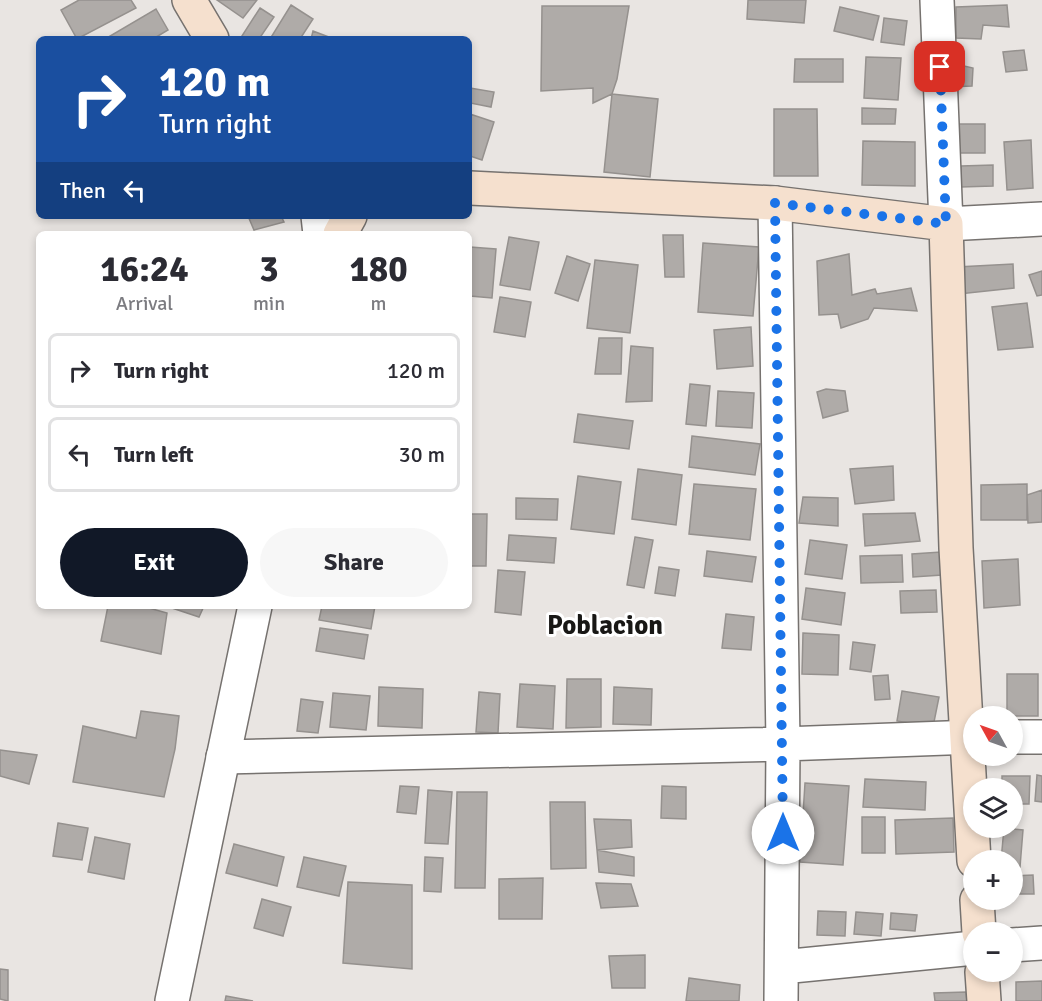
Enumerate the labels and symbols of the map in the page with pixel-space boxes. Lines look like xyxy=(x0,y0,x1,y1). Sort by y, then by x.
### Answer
pin xyxy=(914,41,965,92)
district label: Poblacion xyxy=(547,609,663,642)
north arrow xyxy=(963,706,1023,766)
position arrow xyxy=(751,801,815,865)

